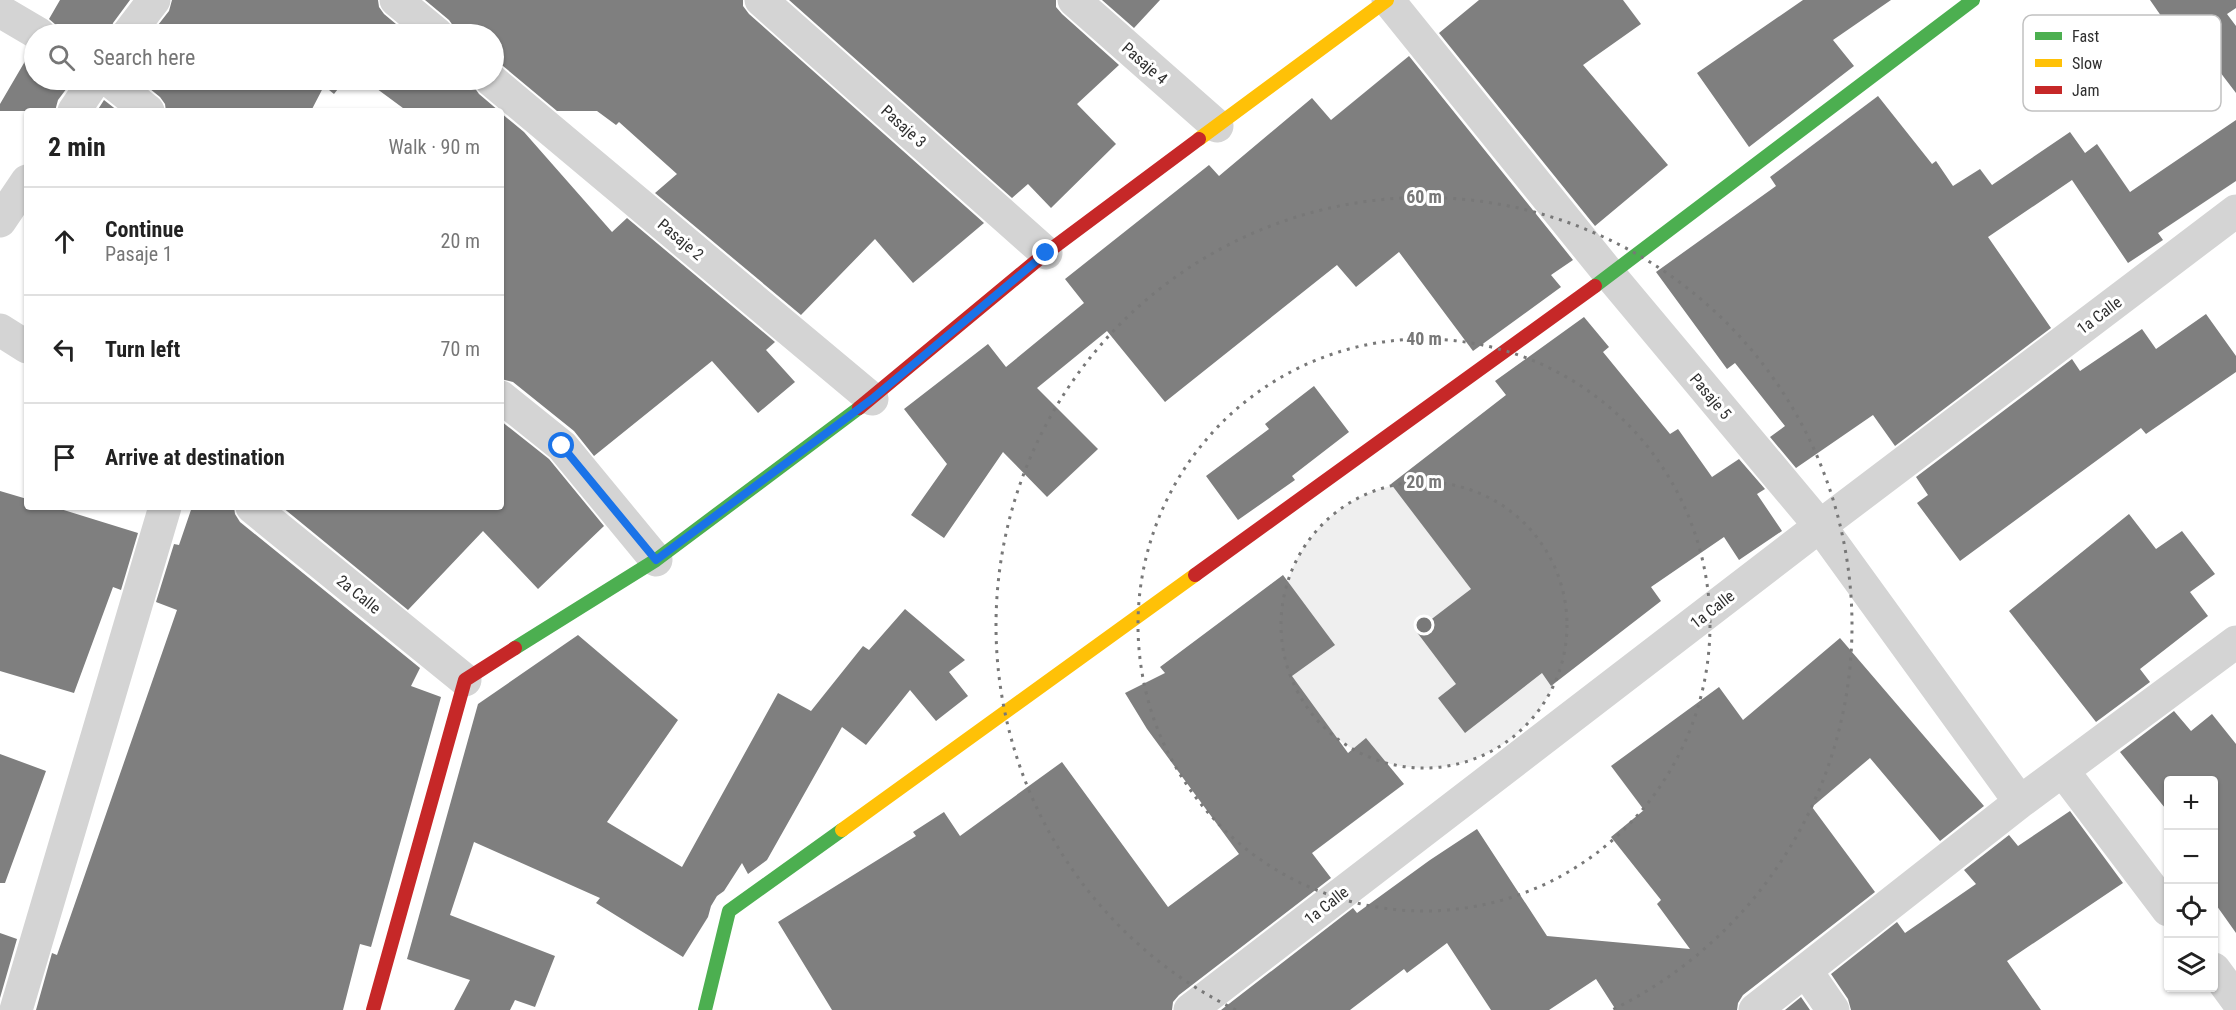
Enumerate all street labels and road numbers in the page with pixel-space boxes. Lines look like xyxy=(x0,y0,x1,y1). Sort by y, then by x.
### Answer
street label: Pasaje 4 xyxy=(1118,38,1171,88)
street label: Pasaje 3 xyxy=(877,101,930,152)
street label: Pasaje 2 xyxy=(654,215,708,264)
street label: 1a Calle xyxy=(2073,293,2125,338)
street label: Pasaje 5 xyxy=(1686,370,1735,423)
street label: 2a Calle xyxy=(333,571,384,618)
street label: 1a Calle xyxy=(1686,586,1738,633)
street label: 1a Calle xyxy=(1300,882,1352,929)

